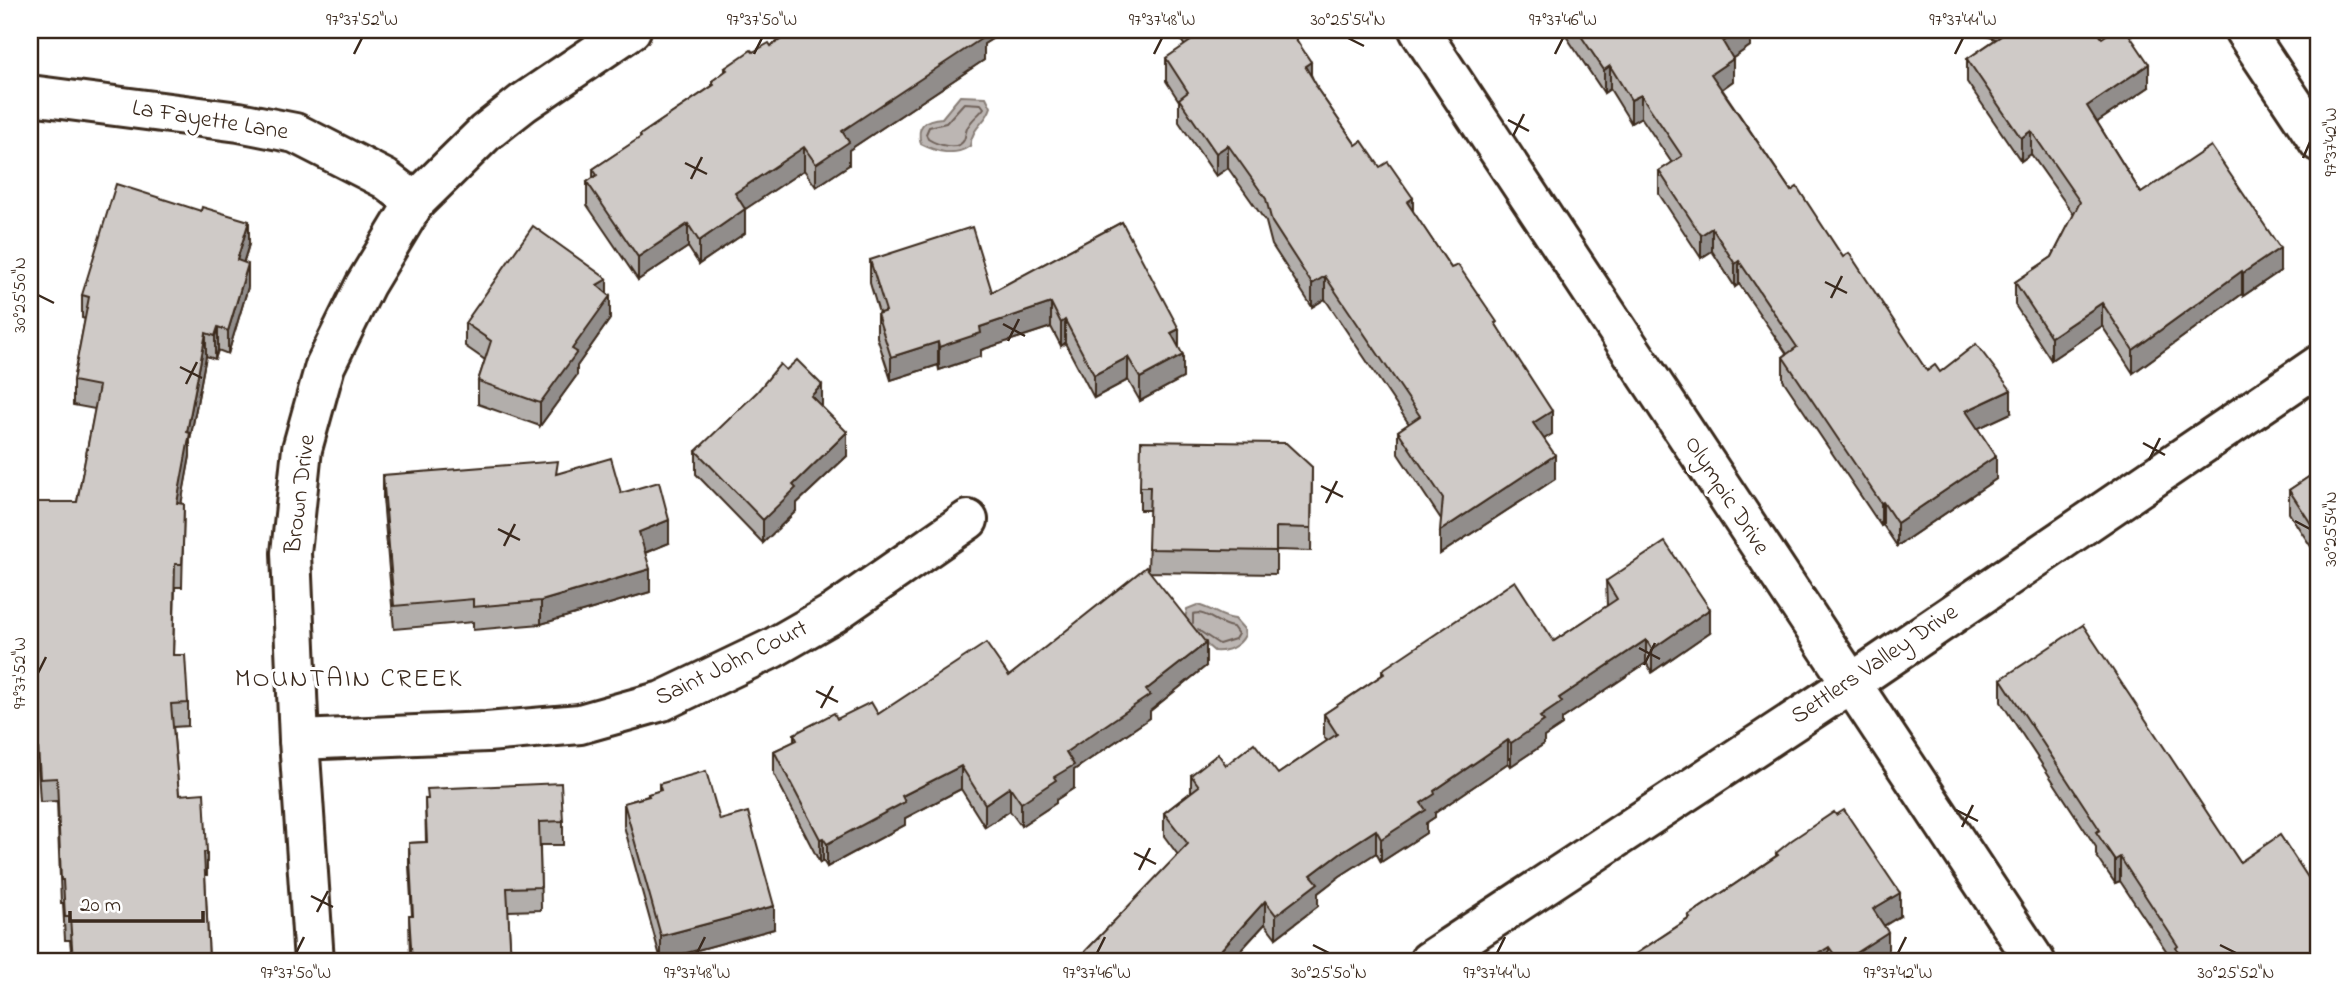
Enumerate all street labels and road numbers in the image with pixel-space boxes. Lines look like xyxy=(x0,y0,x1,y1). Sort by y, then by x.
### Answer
street label: La Fayette Lane xyxy=(129,91,291,152)
street label: Olympic Drive xyxy=(1673,429,1778,563)
street label: Brown Drive xyxy=(276,432,326,557)
street label: Settlers Valley Drive xyxy=(1784,596,1966,735)
street label: Saint John Court xyxy=(650,612,814,716)

